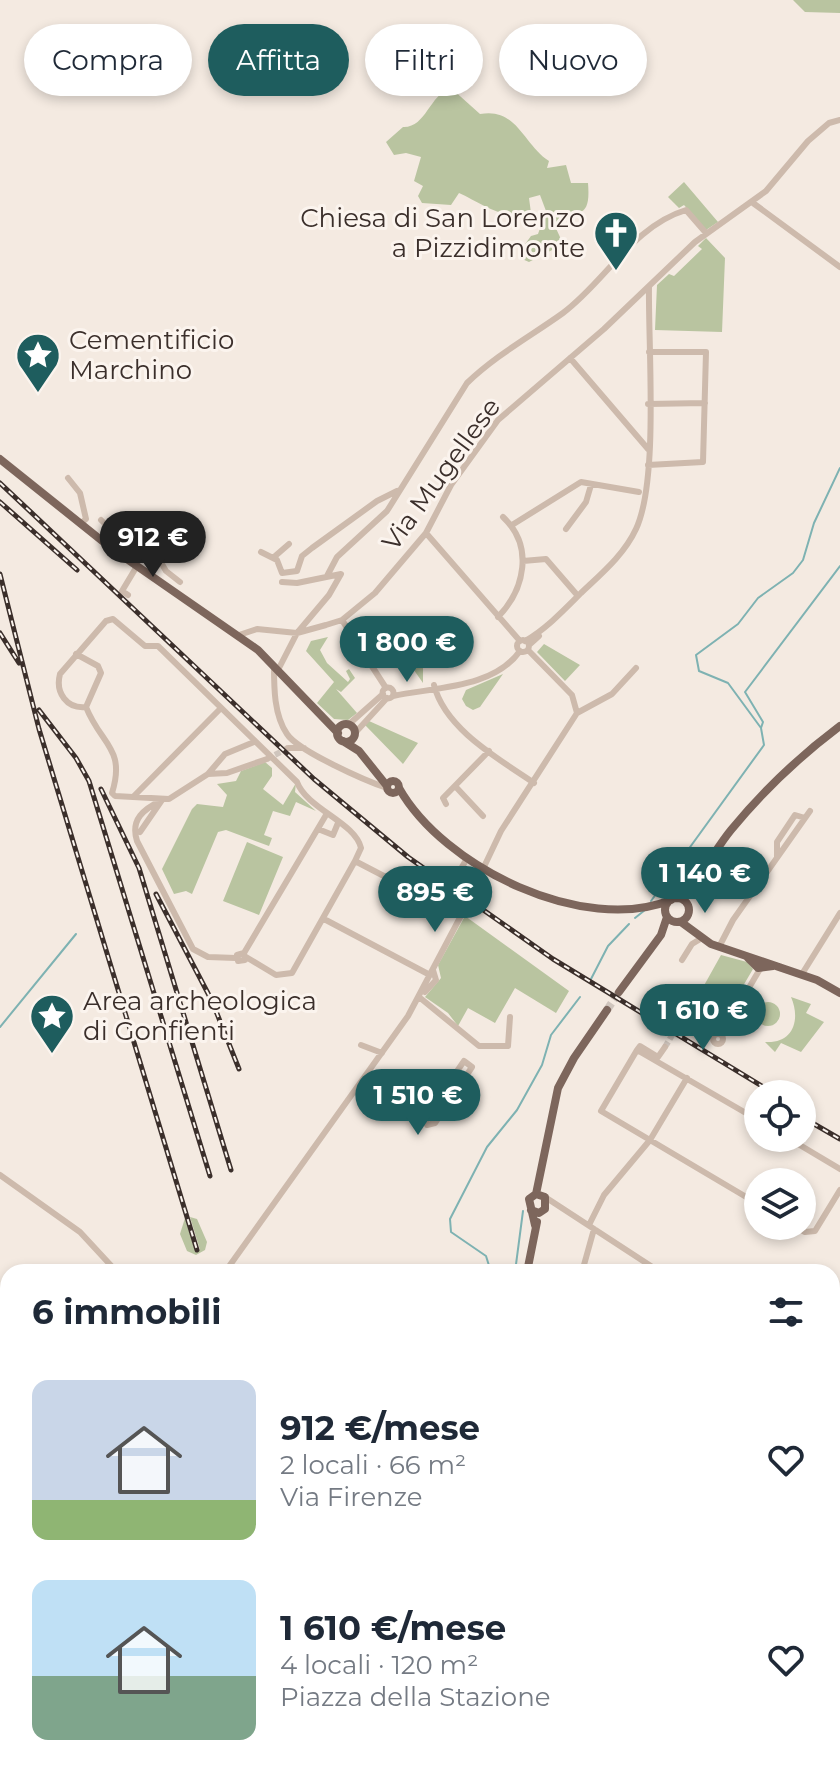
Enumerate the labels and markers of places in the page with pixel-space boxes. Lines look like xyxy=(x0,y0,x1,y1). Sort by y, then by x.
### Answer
place label: Chiesa di San Lorenzo a Pizzidimonte xyxy=(300,202,585,264)
church icon: Chiesa di San Lorenzo a Pizzidimonte xyxy=(592,209,640,272)
place label: Cementificio Marchino xyxy=(69,324,234,386)
place icon: Cementificio Marchino xyxy=(14,331,62,394)
pin: 912 € xyxy=(97,511,209,579)
pin: 1 800 € xyxy=(333,616,481,684)
pin: 1 140 € xyxy=(631,847,779,915)
pin: 895 € xyxy=(379,866,491,934)
pin: 1 610 € xyxy=(629,984,777,1052)
place label: Area archeologica di Gonfienti xyxy=(83,985,317,1047)
place icon: Area archeologica di Gonfienti xyxy=(28,992,76,1055)
pin: 1 510 € xyxy=(344,1069,492,1137)

